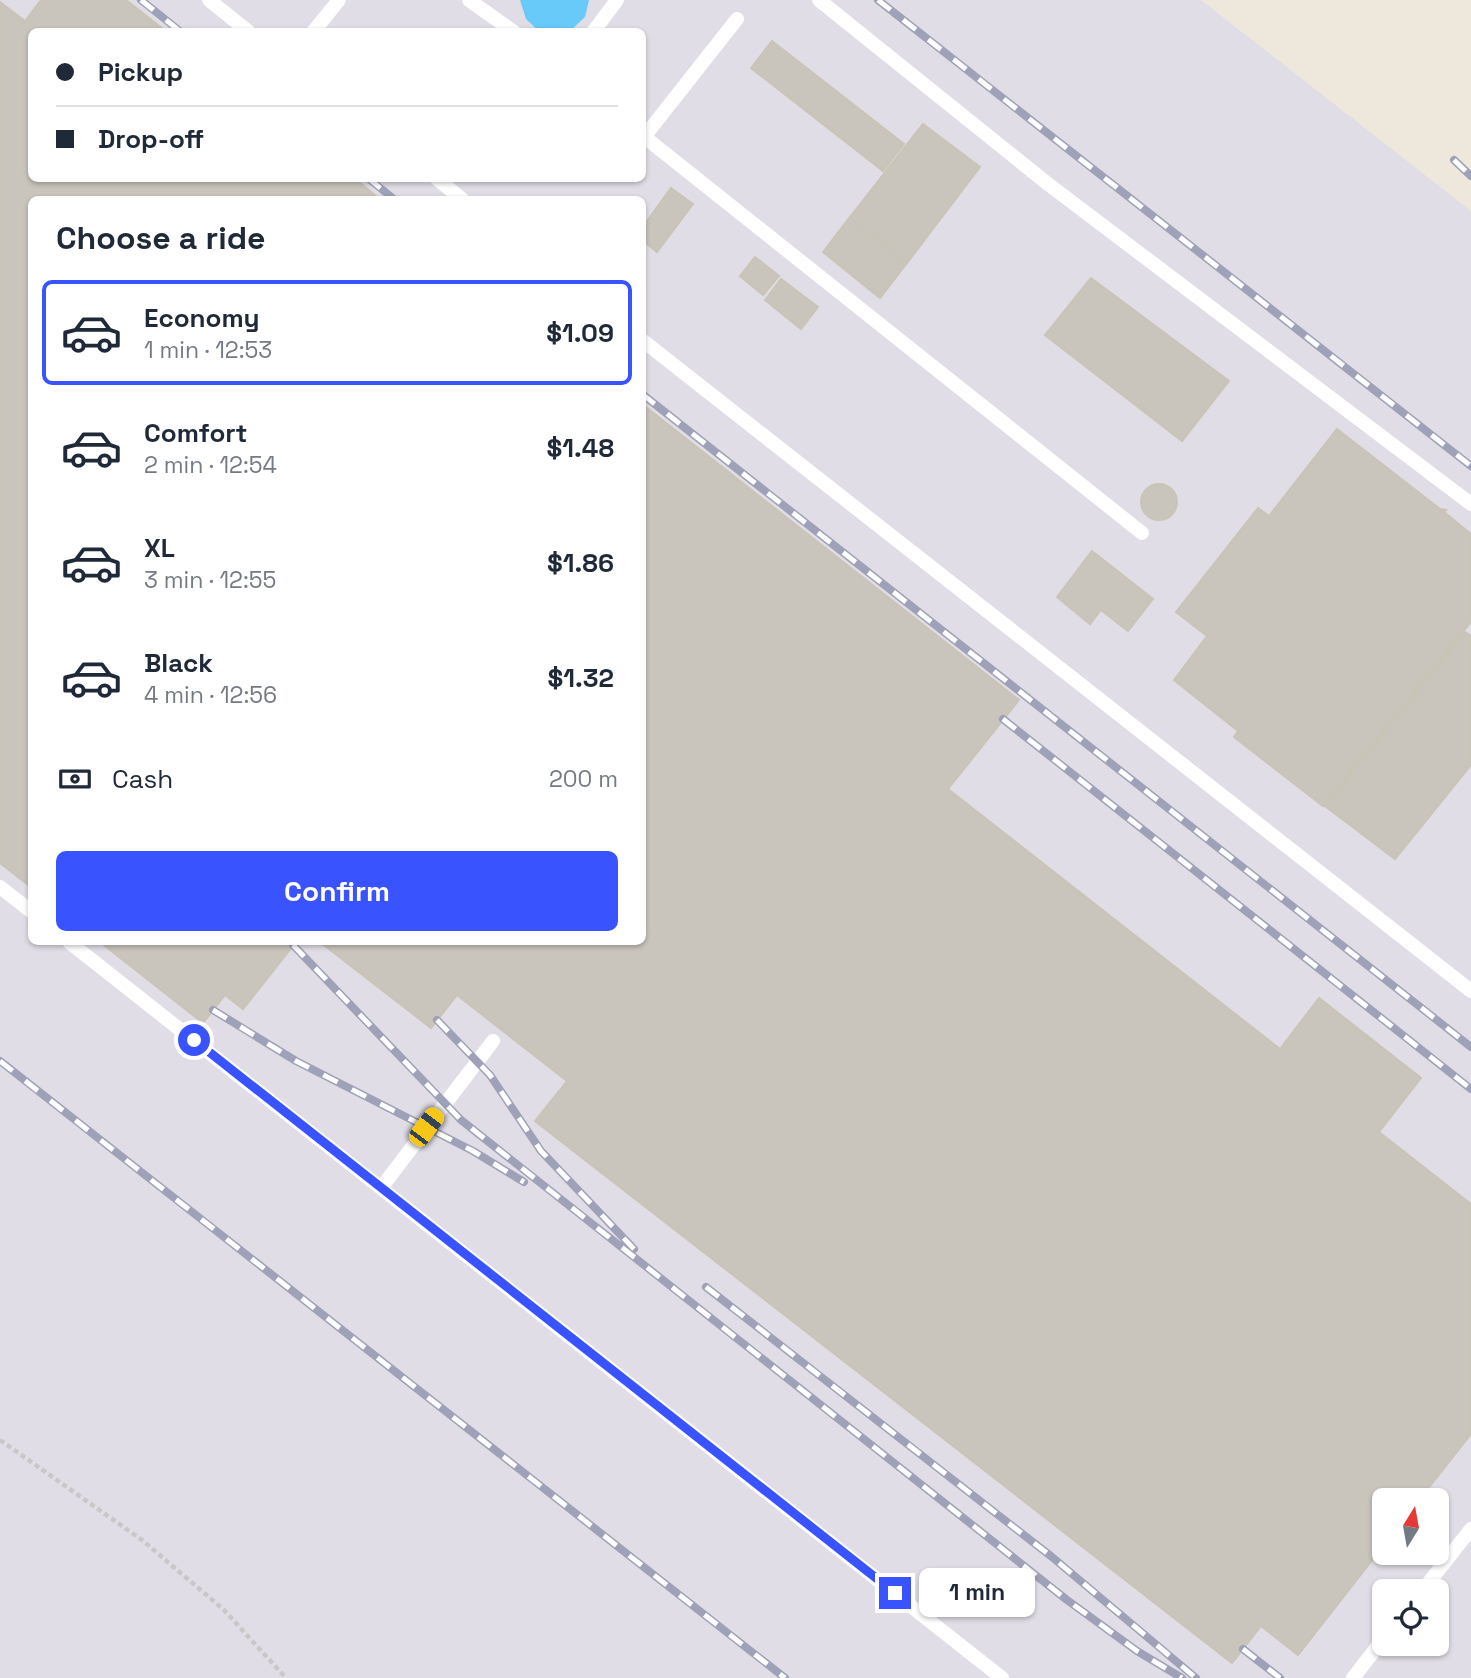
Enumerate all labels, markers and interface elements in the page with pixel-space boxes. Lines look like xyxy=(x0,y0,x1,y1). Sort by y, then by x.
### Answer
text: Pickup xyxy=(98,55,183,89)
text: Drop-off xyxy=(98,122,204,156)
text: Choose a ride xyxy=(56,218,266,258)
icon: car xyxy=(60,301,123,364)
text: Economy xyxy=(144,301,260,335)
text: $1.09 xyxy=(546,316,614,350)
text: 1 min · 12:53 xyxy=(144,335,272,365)
icon: car xyxy=(60,416,123,479)
text: Comfort xyxy=(144,416,247,450)
text: $1.48 xyxy=(547,431,614,465)
text: 2 min · 12:54 xyxy=(144,450,277,480)
icon: car xyxy=(60,531,123,594)
text: XL xyxy=(144,531,175,565)
text: $1.86 xyxy=(547,546,614,580)
text: 3 min · 12:55 xyxy=(144,565,276,595)
icon: car xyxy=(60,646,123,709)
text: Black xyxy=(144,646,213,680)
text: $1.32 xyxy=(547,661,614,695)
text: 4 min · 12:56 xyxy=(144,680,277,710)
icon: cash xyxy=(56,760,94,798)
text: Cash xyxy=(112,762,173,796)
text: 200 m xyxy=(549,764,618,794)
button: Confirm xyxy=(56,851,618,931)
route start xyxy=(178,1024,210,1056)
car xyxy=(405,1104,448,1150)
north arrow xyxy=(1372,1488,1449,1564)
map controls xyxy=(1372,1488,1449,1656)
callout: 1 min xyxy=(920,1568,1035,1618)
route end xyxy=(879,1577,911,1609)
text: 1 min xyxy=(949,1577,1005,1607)
button: locate xyxy=(1372,1579,1449,1656)

